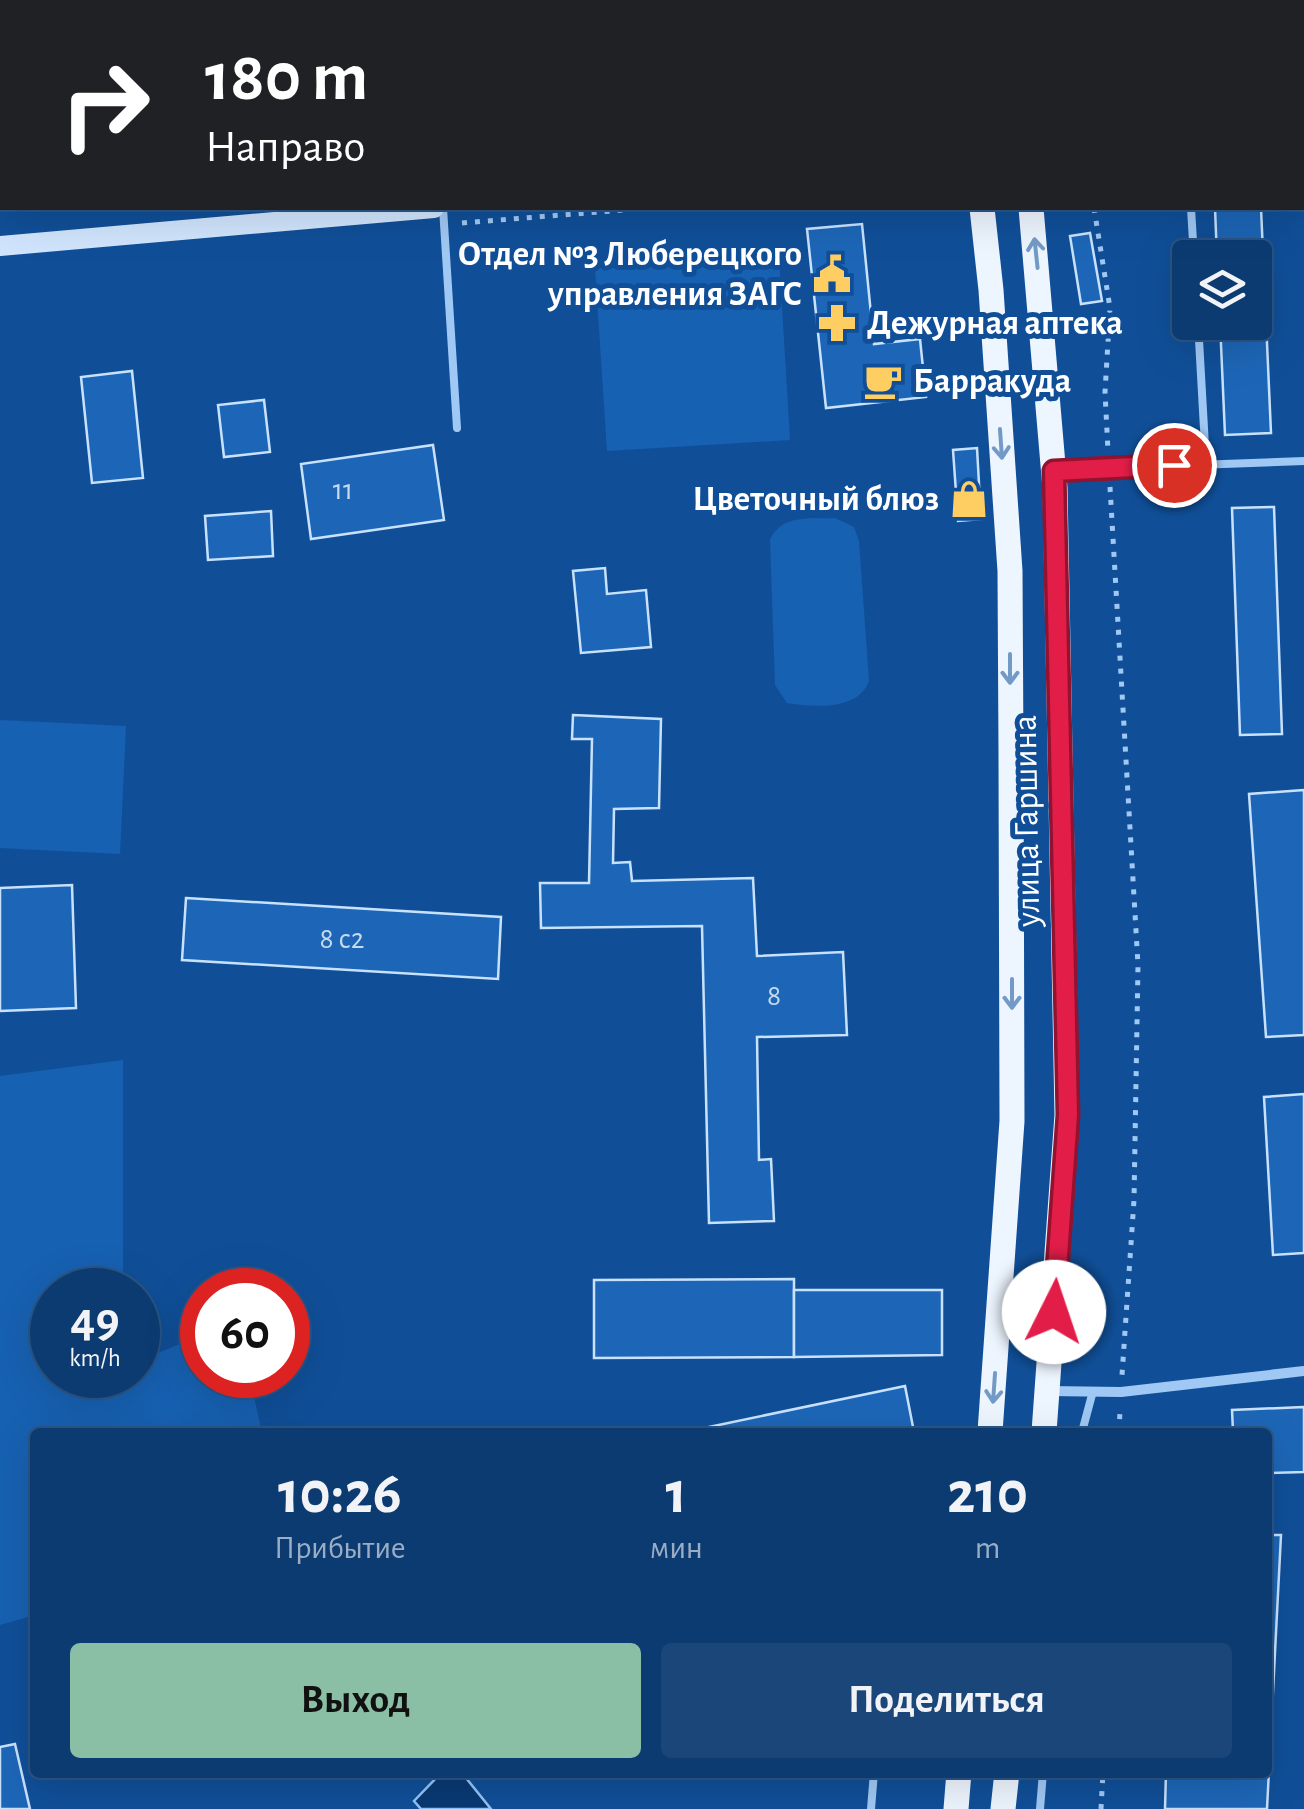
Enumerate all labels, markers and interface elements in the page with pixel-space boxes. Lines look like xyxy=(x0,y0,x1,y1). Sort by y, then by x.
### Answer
icon: right xyxy=(40,40,170,170)
text: 180 m xyxy=(205,43,368,113)
text: Направо xyxy=(205,125,365,170)
place label: Отдел №3 Люберецкого управления ЗАГС xyxy=(458,237,802,312)
one-way arrow xyxy=(1026,237,1045,269)
map controls xyxy=(1172,240,1272,340)
button: layers xyxy=(1172,240,1272,340)
public building icon: Отдел №3 Люберецкого управления ЗАГС xyxy=(811,253,853,295)
pharmacy icon: Дежурная аптека xyxy=(816,302,858,344)
place label: Дежурная аптека xyxy=(867,306,1123,341)
cafe icon: Барракуда xyxy=(862,360,904,402)
place label: Барракуда xyxy=(913,364,1071,399)
pin xyxy=(1132,423,1217,508)
one-way arrow xyxy=(992,428,1011,460)
icon: arrive xyxy=(1147,438,1202,493)
house number: 11 xyxy=(333,475,353,505)
shop icon: Цветочный блюз xyxy=(948,478,990,520)
place label: Цветочный блюз xyxy=(692,482,939,517)
one-way arrow xyxy=(1001,652,1020,684)
street label: улица Гаршина xyxy=(1008,715,1046,928)
house number: 8 с2 xyxy=(320,924,364,954)
one-way arrow xyxy=(1002,976,1022,1009)
house number: 8 xyxy=(767,981,781,1011)
position arrow xyxy=(1002,1260,1106,1364)
speed limit sign: 60 xyxy=(180,1268,310,1398)
text: 49 xyxy=(70,1296,120,1346)
text: km/h xyxy=(69,1346,121,1371)
one-way arrow xyxy=(984,1372,1003,1404)
text: 10:26 xyxy=(278,1464,402,1524)
text: 1 xyxy=(666,1464,687,1524)
text: 210 xyxy=(947,1464,1028,1524)
text: Прибытие xyxy=(274,1532,406,1564)
text: мин xyxy=(650,1532,703,1564)
text: m xyxy=(975,1532,1000,1564)
button: Выход xyxy=(70,1643,641,1758)
button: Поделиться xyxy=(661,1643,1232,1758)

